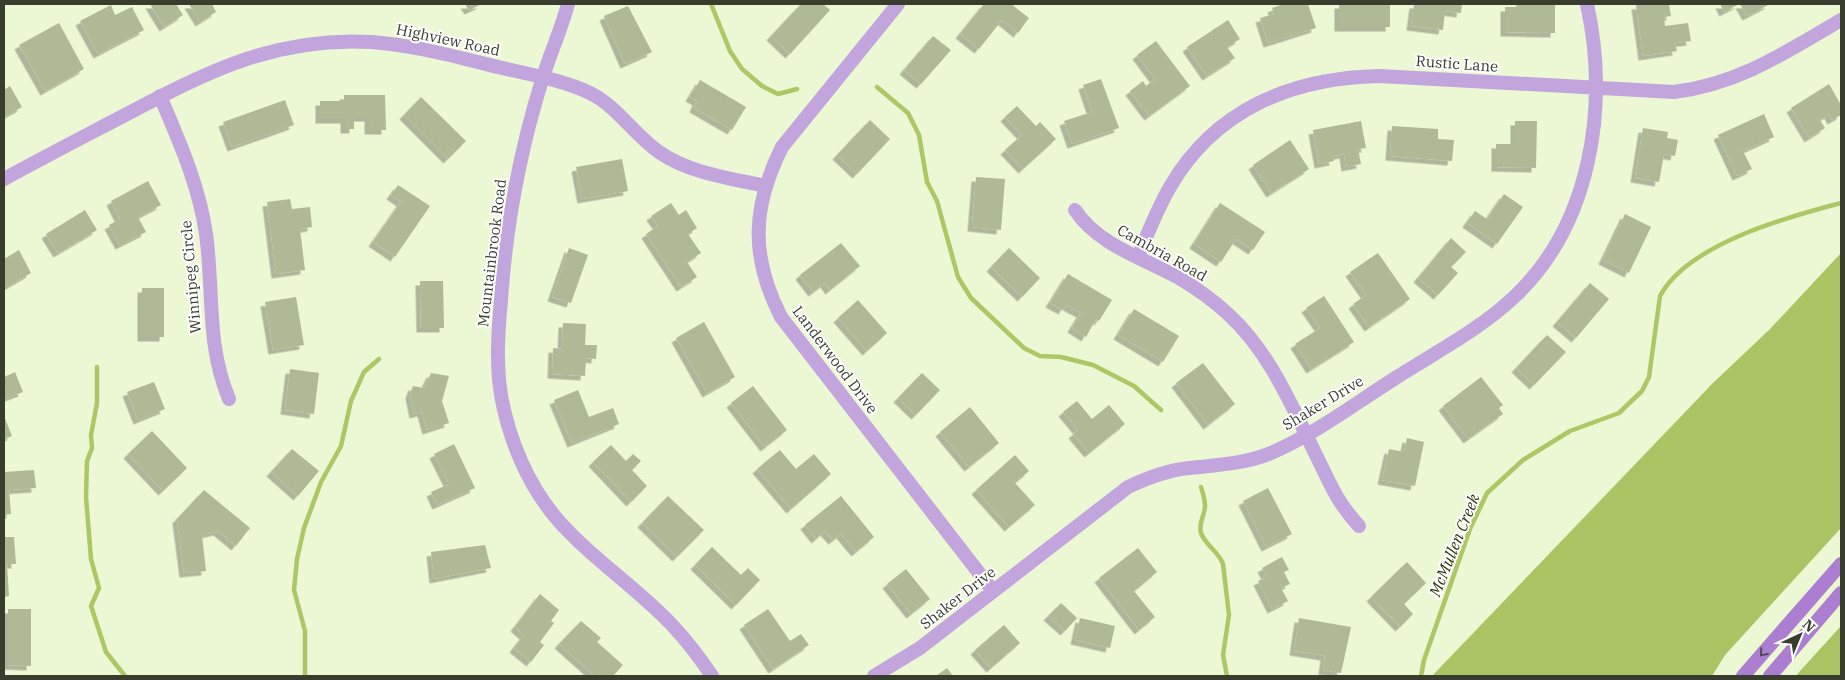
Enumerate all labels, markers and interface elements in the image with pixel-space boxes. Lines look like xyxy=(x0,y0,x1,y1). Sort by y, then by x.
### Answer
street label: Highview Road xyxy=(395,19,502,60)
street label: Rustic Lane xyxy=(1415,51,1499,76)
street label: Mountainbrook Road xyxy=(473,178,510,328)
street label: Winnipeg Circle xyxy=(176,220,205,334)
street label: Cambria Road xyxy=(1114,220,1211,285)
street label: Landerwood Drive xyxy=(789,302,882,417)
street label: Shaker Drive xyxy=(1279,371,1367,434)
water label: McMullen Creek xyxy=(1424,490,1484,600)
street label: Shaker Drive xyxy=(916,562,999,633)
north arrow xyxy=(1775,610,1825,660)
text: N xyxy=(1799,615,1819,636)
one-way arrow xyxy=(1760,647,1769,656)

